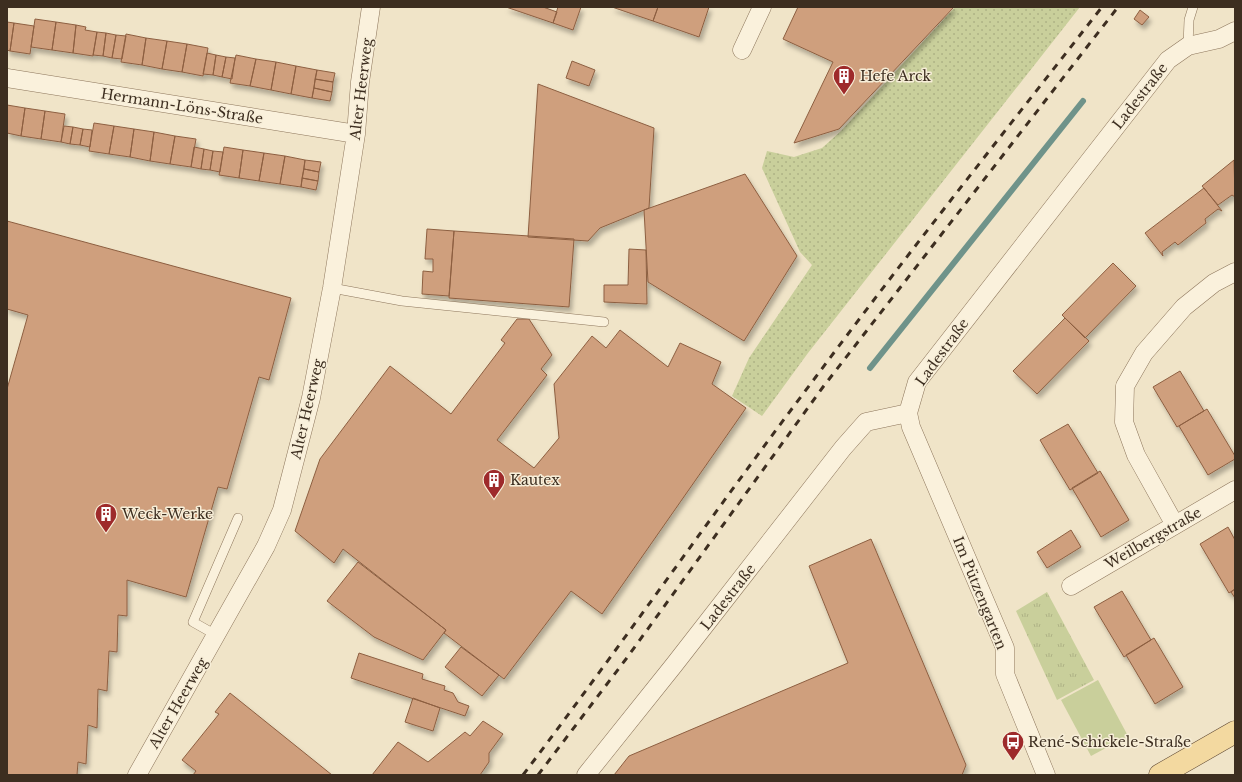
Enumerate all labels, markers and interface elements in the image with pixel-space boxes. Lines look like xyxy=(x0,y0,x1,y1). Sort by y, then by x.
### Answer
street label: Alter Heerweg xyxy=(346,36,376,142)
street label: Ladestraße xyxy=(1109,59,1171,133)
building icon: Hefe Arck xyxy=(831,63,857,96)
place label: Hefe Arck xyxy=(860,67,932,85)
street label: Hermann-Löns-Straße xyxy=(100,84,264,128)
street label: Ladestraße xyxy=(911,315,973,389)
street label: Alter Heerweg xyxy=(286,356,327,462)
building icon: Kautex xyxy=(481,467,507,500)
place label: Kautex xyxy=(510,471,560,489)
building icon: Weck-Werke xyxy=(93,501,119,534)
street label: Weilbergstraße xyxy=(1101,503,1205,573)
place label: Weck-Werke xyxy=(121,505,213,523)
street label: Im Pützengarten xyxy=(949,534,1011,653)
street label: Ladestraße xyxy=(697,560,759,634)
street label: Alter Heerweg xyxy=(144,654,212,753)
bus stop icon: René-Schickele-Straße xyxy=(1000,729,1026,762)
place label: René-Schickele-Straße xyxy=(1028,733,1191,751)

